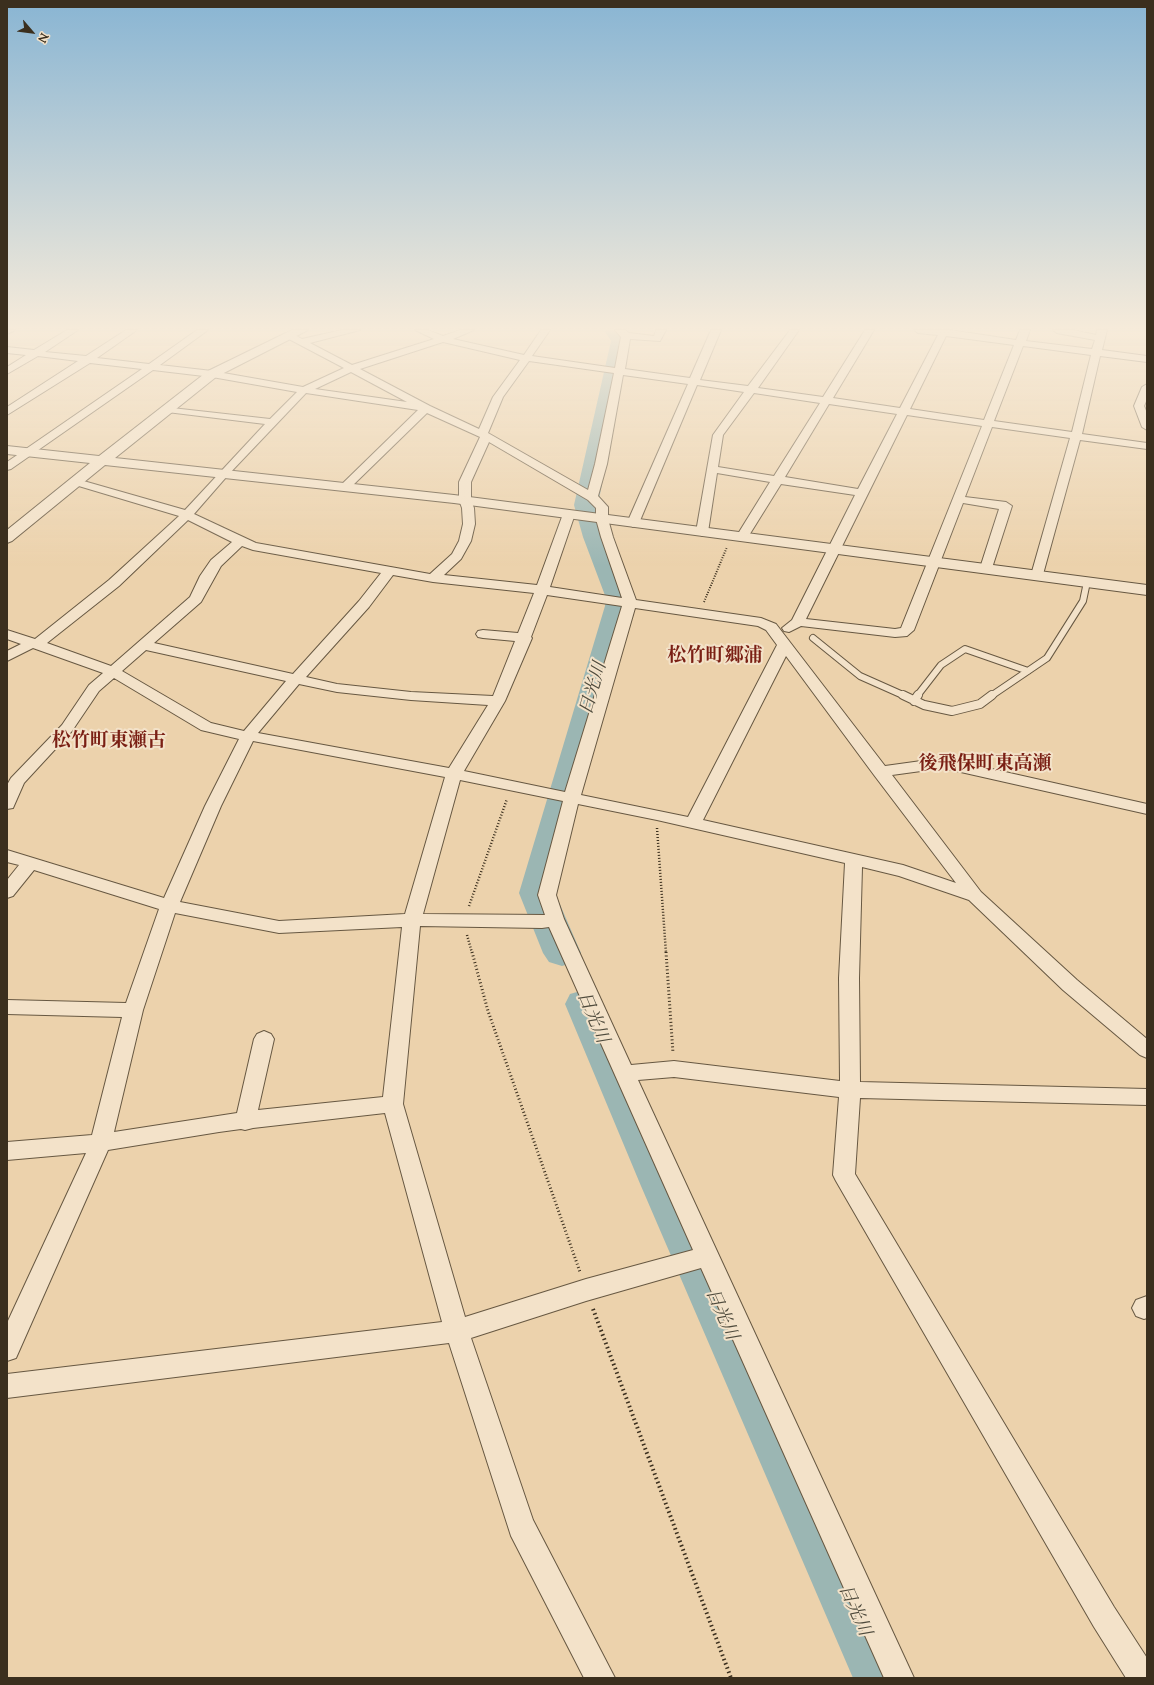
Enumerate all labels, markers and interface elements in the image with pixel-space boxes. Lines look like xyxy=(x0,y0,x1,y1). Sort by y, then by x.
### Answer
north arrow xyxy=(12,12,52,52)
text: N xyxy=(33,30,52,45)
district label: 松竹町郷浦 xyxy=(668,647,762,669)
water label: 日光川 xyxy=(577,660,613,718)
district label: 松竹町東瀬古 xyxy=(52,732,166,754)
district label: 後飛保町東高瀬 xyxy=(919,755,1051,777)
water label: 日光川 xyxy=(571,989,611,1047)
water label: 日光川 xyxy=(699,1286,741,1344)
water label: 日光川 xyxy=(832,1582,874,1640)

